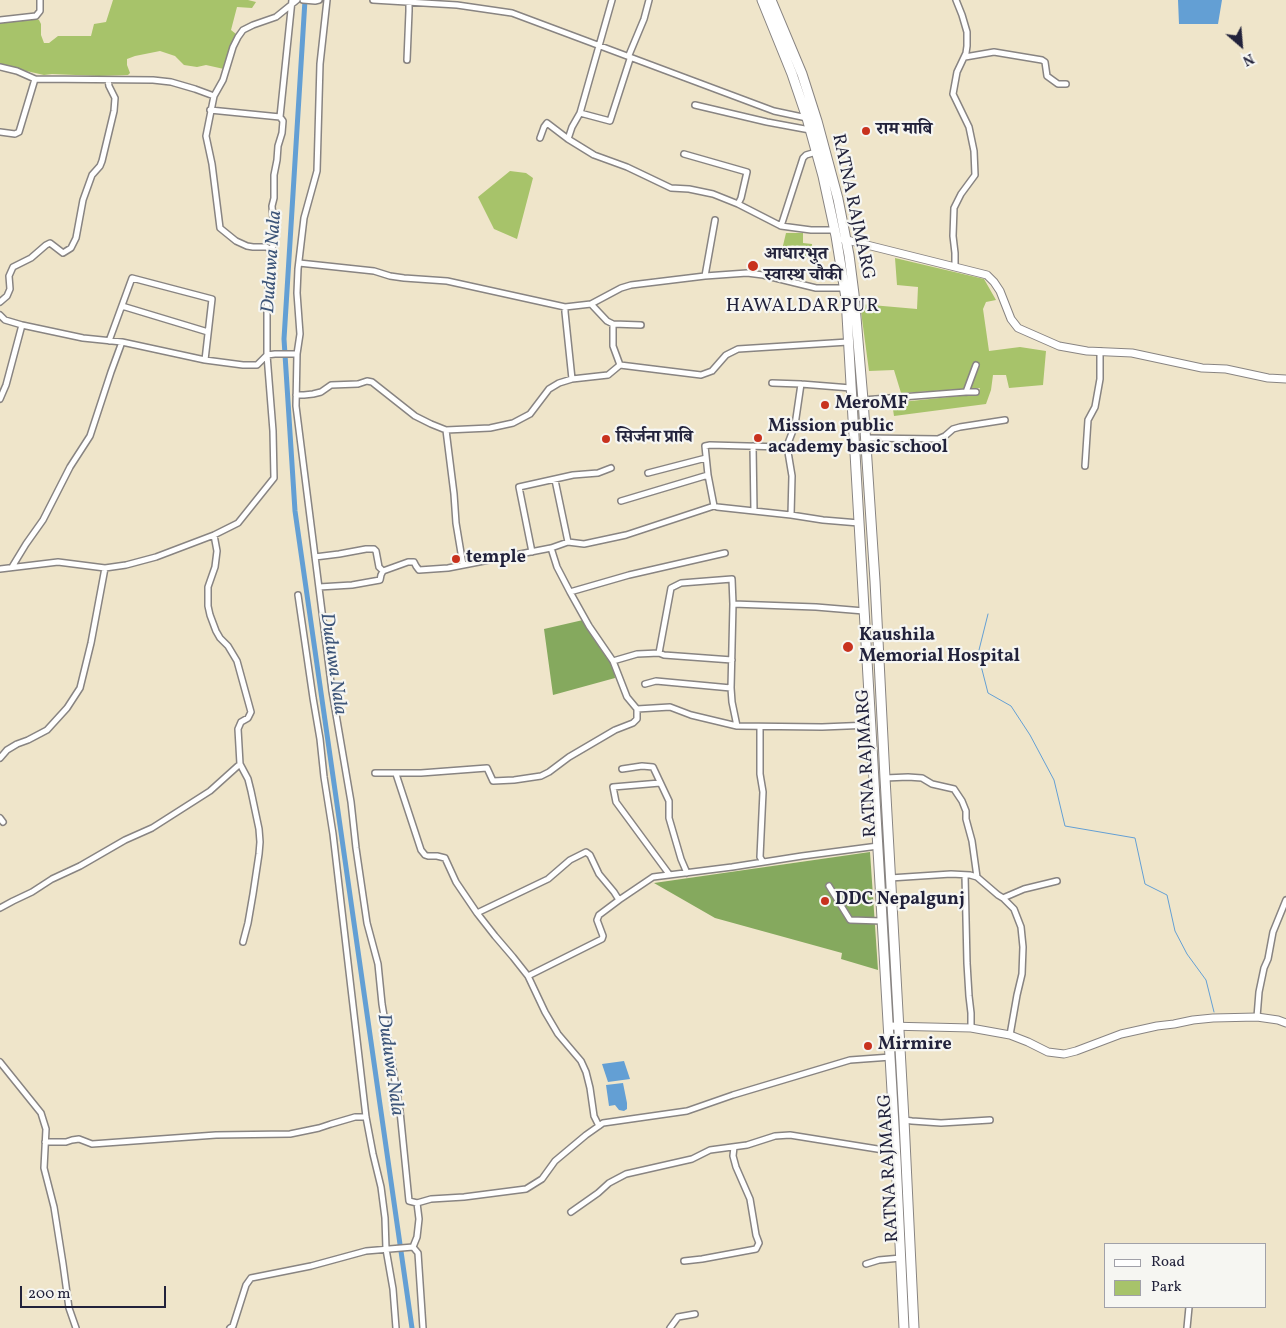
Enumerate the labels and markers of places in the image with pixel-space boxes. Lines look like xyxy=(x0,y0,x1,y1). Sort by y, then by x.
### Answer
place label: राम माबि xyxy=(876,120,932,142)
marker: राम माबि xyxy=(860,125,872,137)
place label: आधारभुत स्वास्थ चौकी xyxy=(764,245,843,288)
marker: आधारभुत स्वास्थ चौकी xyxy=(746,259,760,273)
place label: MeroMF xyxy=(835,394,908,416)
marker: MeroMF xyxy=(819,399,831,411)
place label: Mission public academy basic school xyxy=(768,417,948,459)
place label: सिर्जना प्राबि xyxy=(616,428,693,450)
marker: Mission public academy basic school xyxy=(752,432,764,444)
marker: सिर्जना प्राबि xyxy=(600,433,612,445)
place label: temple xyxy=(466,548,526,570)
marker: temple xyxy=(450,553,462,565)
place label: Kaushila Memorial Hospital xyxy=(859,626,1020,669)
marker: Kaushila Memorial Hospital xyxy=(841,640,855,654)
place label: DDC Nepalgunj xyxy=(835,890,965,912)
marker: DDC Nepalgunj xyxy=(819,895,831,907)
place label: Mirmire xyxy=(878,1035,952,1057)
marker: Mirmire xyxy=(862,1040,874,1052)

